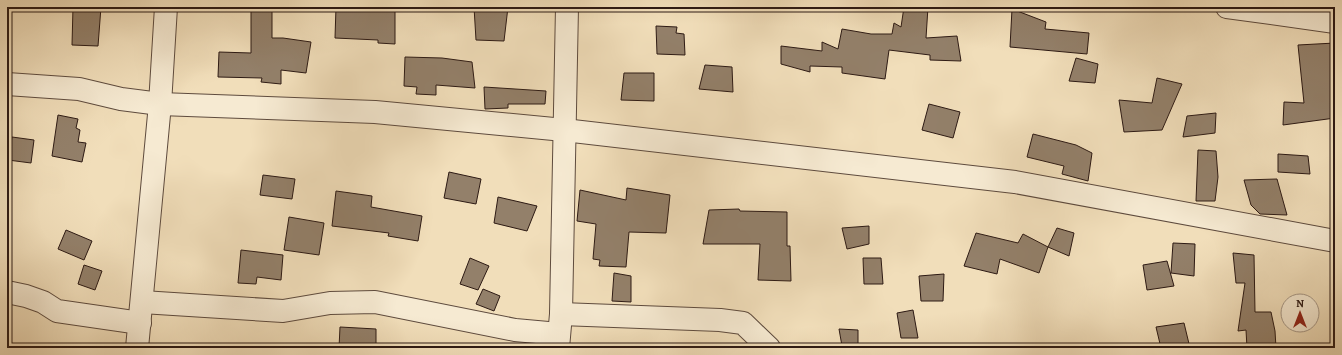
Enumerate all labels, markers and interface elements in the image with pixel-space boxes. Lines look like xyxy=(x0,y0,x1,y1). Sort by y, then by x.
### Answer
north arrow xyxy=(1280,293,1320,333)
text: N xyxy=(1296,296,1304,311)

